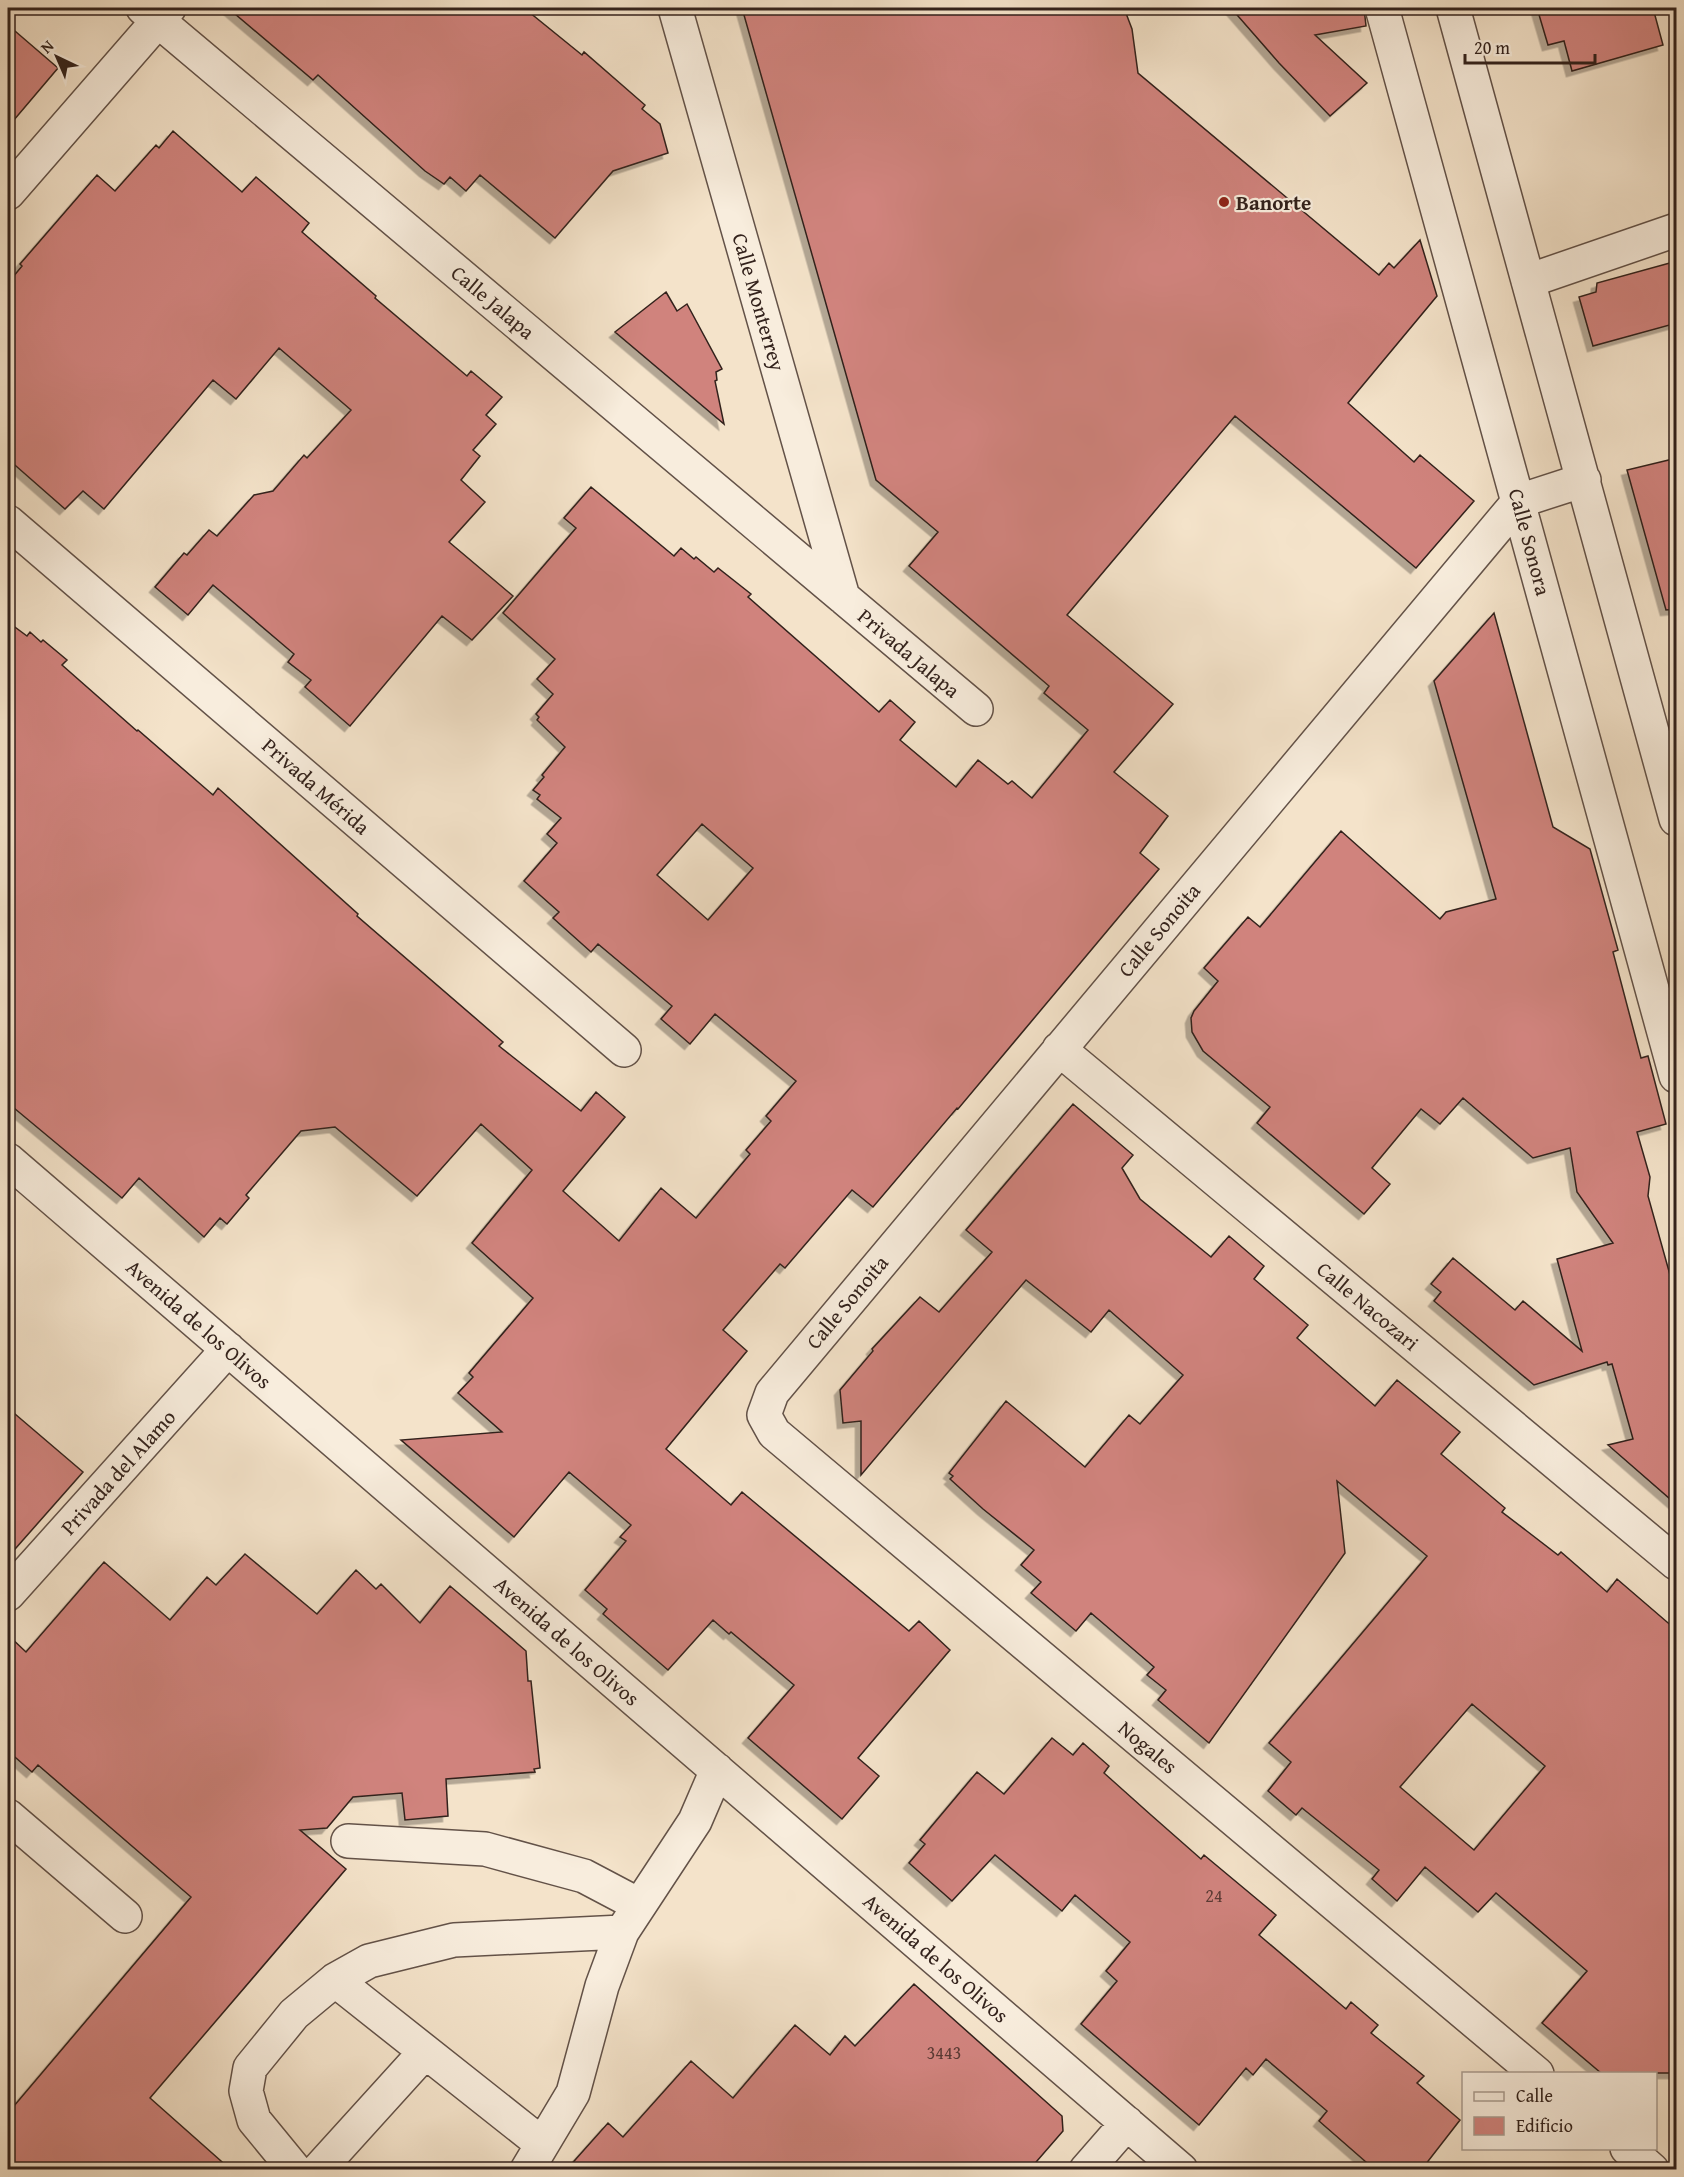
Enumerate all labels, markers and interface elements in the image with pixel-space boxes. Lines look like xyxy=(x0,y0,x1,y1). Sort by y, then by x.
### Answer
north arrow xyxy=(27,27,87,87)
scale bar xyxy=(1465,27,1596,65)
text: N xyxy=(34,34,59,59)
text: 20 m xyxy=(1474,34,1510,61)
place label: Banorte xyxy=(1236,187,1311,218)
marker: Banorte xyxy=(1217,195,1231,209)
street label: Calle Monterrey xyxy=(725,230,794,375)
street label: Calle Jalapa xyxy=(444,258,542,346)
street label: Calle Sonora xyxy=(1501,485,1559,599)
street label: Privada Jalapa xyxy=(851,601,967,705)
street label: Privada Mérida xyxy=(255,730,377,842)
street label: Calle Sonoita xyxy=(1110,876,1208,984)
street label: Calle Sonoita xyxy=(798,1248,896,1356)
street label: Avenida de los Olivos xyxy=(119,1252,279,1396)
street label: Calle Nacozari xyxy=(1310,1254,1426,1358)
street label: Privada del Alamo xyxy=(53,1402,183,1542)
street label: Avenida de los Olivos xyxy=(487,1569,647,1713)
street label: Nogales xyxy=(1112,1713,1184,1781)
house number: 24 xyxy=(1205,1882,1223,1909)
street label: Avenida de los Olivos xyxy=(856,1886,1016,2030)
house number: 3443 xyxy=(927,2039,961,2066)
legend xyxy=(1462,2072,1657,2150)
text: Calle xyxy=(1516,2082,1553,2109)
text: Edificio xyxy=(1516,2112,1573,2139)

